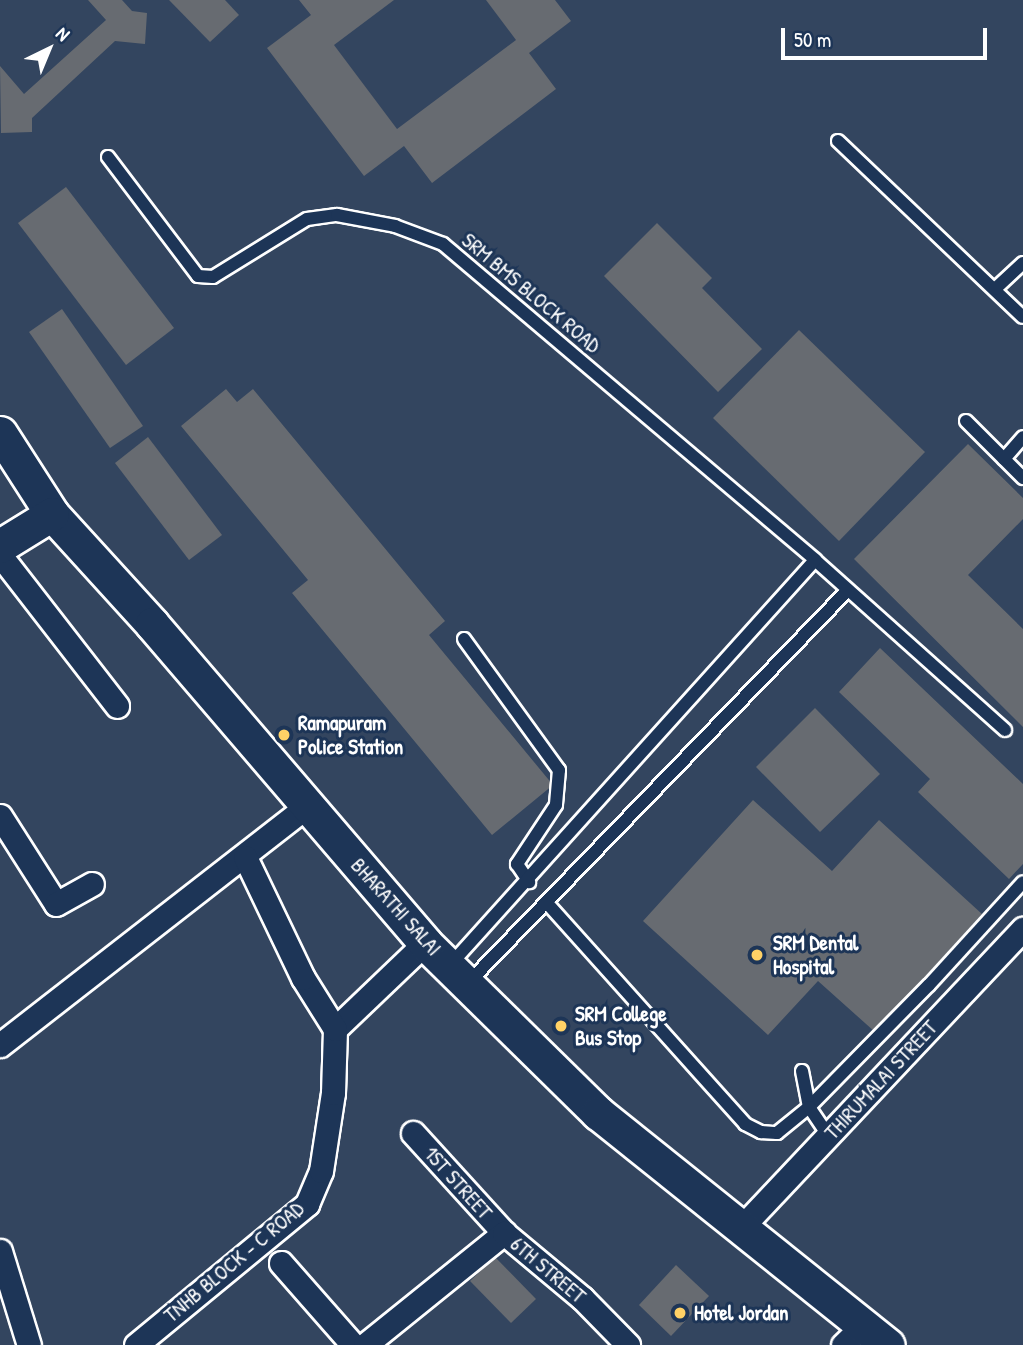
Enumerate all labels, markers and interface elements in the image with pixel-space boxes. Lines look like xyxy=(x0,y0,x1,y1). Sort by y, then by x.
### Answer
north arrow xyxy=(14,14,84,84)
scale bar xyxy=(785,14,992,58)
text: N xyxy=(51,21,76,47)
text: 50 m xyxy=(794,25,831,54)
street label: SRM BMS BLOCK ROAD xyxy=(457,228,605,358)
place label: Ramapuram Police Station xyxy=(298,710,403,760)
marker: Ramapuram Police Station xyxy=(276,727,292,743)
street label: BHARATHI SALAI xyxy=(346,853,446,961)
place label: SRM Dental Hospital xyxy=(773,930,858,980)
marker: SRM Dental Hospital xyxy=(747,945,767,965)
place label: SRM College Bus Stop xyxy=(575,1001,667,1051)
street label: THIRUMALAI STREET xyxy=(819,1015,943,1145)
marker: SRM College Bus Stop xyxy=(553,1018,569,1034)
street label: 1ST STREET xyxy=(419,1141,497,1225)
street label: TNHB BLOCK - C ROAD xyxy=(159,1196,309,1328)
street label: 6TH STREET xyxy=(505,1231,591,1309)
place label: Hotel Jordan xyxy=(694,1300,789,1326)
marker: Hotel Jordan xyxy=(672,1305,688,1321)

